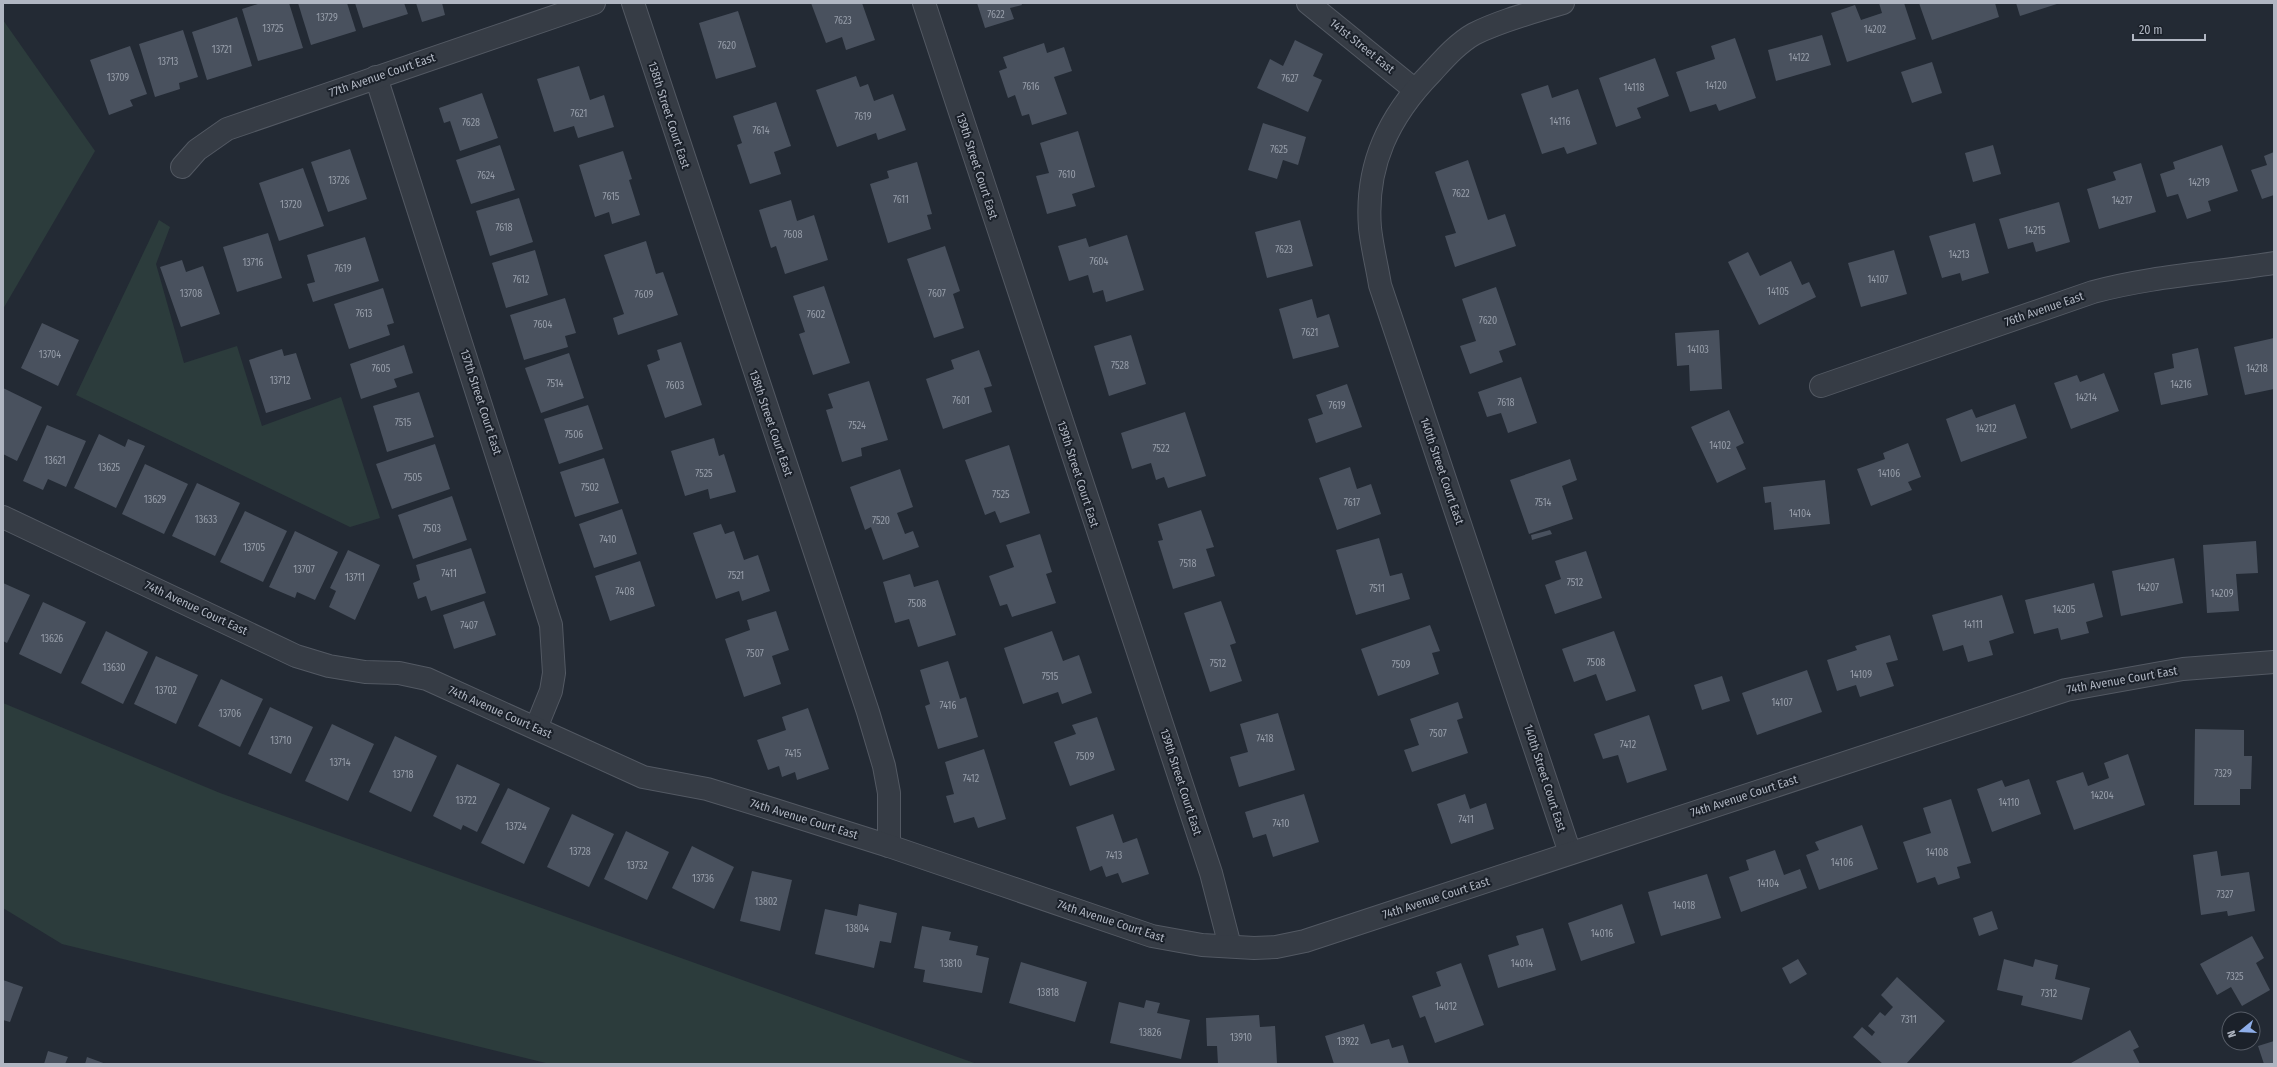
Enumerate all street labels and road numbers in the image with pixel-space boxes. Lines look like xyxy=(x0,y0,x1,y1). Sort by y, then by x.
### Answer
street label: 141st Street East xyxy=(1327,16,1397,76)
street label: 77th Avenue Court East xyxy=(327,50,437,100)
street label: 138th Street Court East xyxy=(645,60,693,170)
street label: 139th Street Court East xyxy=(953,111,1001,221)
street label: 76th Avenue East xyxy=(2003,289,2085,329)
street label: 137th Street Court East xyxy=(457,348,505,457)
street label: 138th Street Court East xyxy=(746,368,796,478)
street label: 140th Street Court East xyxy=(1417,416,1467,526)
street label: 139th Street Court East xyxy=(1054,419,1102,529)
street label: 74th Avenue Court East xyxy=(142,578,250,638)
street label: 74th Avenue Court East xyxy=(2066,663,2178,697)
street label: 74th Avenue Court East xyxy=(446,683,554,741)
street label: 140th Street Court East xyxy=(1521,723,1569,833)
street label: 139th Street Court East xyxy=(1157,727,1205,837)
street label: 74th Avenue Court East xyxy=(1689,772,1799,820)
street label: 74th Avenue Court East xyxy=(748,796,860,842)
street label: 74th Avenue Court East xyxy=(1381,874,1491,922)
street label: 74th Avenue Court East xyxy=(1056,897,1166,945)

